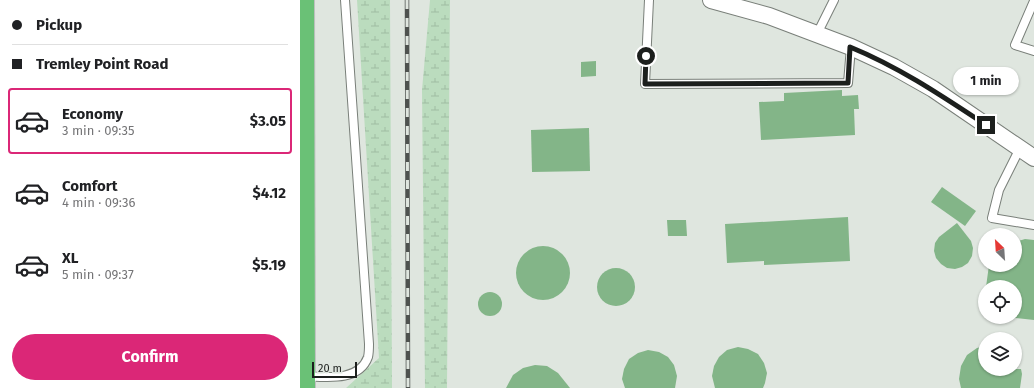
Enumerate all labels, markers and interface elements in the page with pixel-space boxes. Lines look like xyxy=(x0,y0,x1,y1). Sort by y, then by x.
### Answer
text: Pickup xyxy=(36,16,82,34)
route start xyxy=(637,47,655,65)
text: Tremley Point Road xyxy=(36,55,168,73)
callout: 1 min xyxy=(953,67,1019,95)
text: 1 min xyxy=(970,73,1002,88)
icon: car xyxy=(14,103,50,139)
text: Economy xyxy=(62,105,123,123)
text: $3.05 xyxy=(250,112,286,130)
route end xyxy=(977,116,995,134)
text: 3 min · 09:35 xyxy=(62,123,135,138)
icon: car xyxy=(14,175,50,211)
text: Comfort xyxy=(62,177,118,195)
text: $4.12 xyxy=(252,184,286,202)
text: 4 min · 09:36 xyxy=(62,195,135,210)
north arrow xyxy=(978,228,1022,272)
map controls xyxy=(978,228,1022,376)
icon: car xyxy=(14,247,50,283)
text: XL xyxy=(62,249,78,267)
text: $5.19 xyxy=(252,256,286,274)
text: 5 min · 09:37 xyxy=(62,267,134,282)
button: locate xyxy=(978,280,1022,324)
button: layers xyxy=(978,332,1022,376)
button: Confirm xyxy=(12,334,288,380)
scale bar xyxy=(312,360,357,379)
text: 20 m xyxy=(318,362,342,375)

